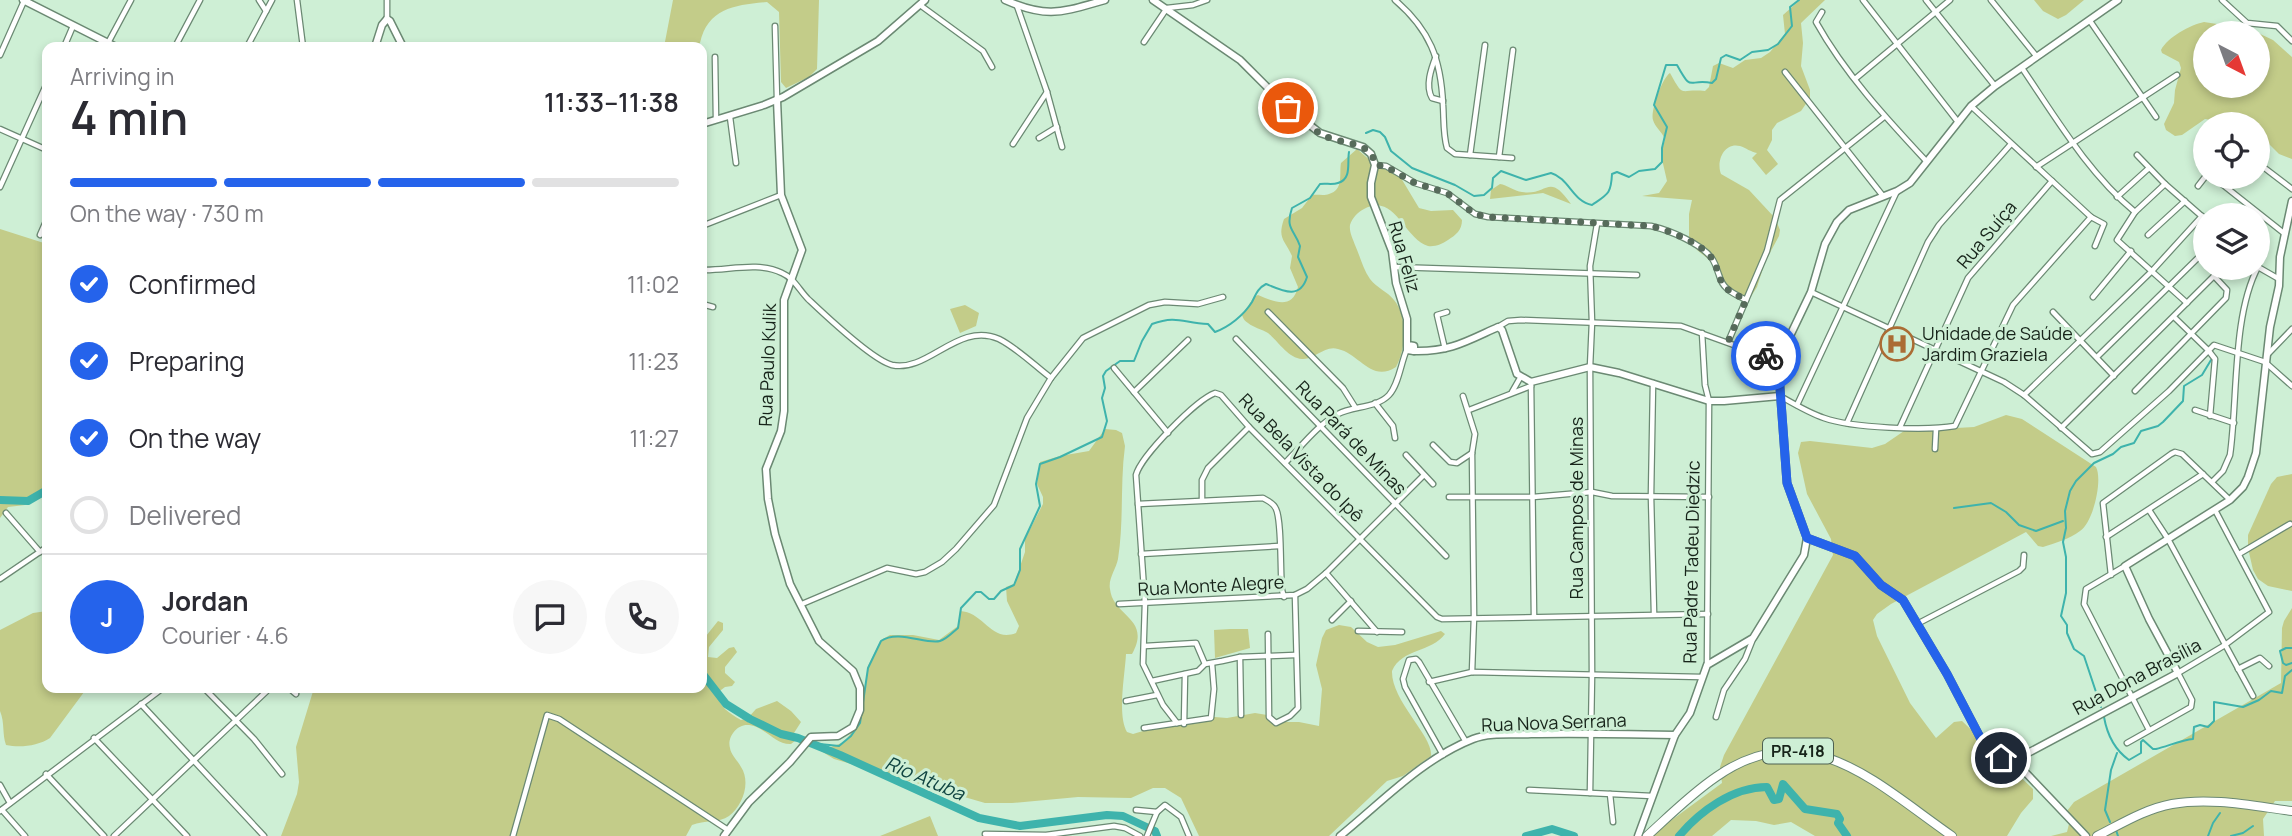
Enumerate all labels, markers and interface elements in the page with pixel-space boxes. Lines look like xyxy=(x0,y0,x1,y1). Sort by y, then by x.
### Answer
north arrow xyxy=(2193,21,2270,98)
map controls xyxy=(2193,21,2270,280)
text: Arriving in xyxy=(70,60,175,92)
pin xyxy=(1258,78,1318,138)
text: 11:33–11:38 xyxy=(544,84,679,120)
text: 4 min xyxy=(70,86,188,149)
icon: bag xyxy=(1269,89,1307,127)
button: locate xyxy=(2193,112,2270,189)
street label: Rua Suíça xyxy=(1951,195,2022,273)
text: On the way · 730 m xyxy=(70,197,264,229)
button: layers xyxy=(2193,203,2270,280)
street label: Rua Feliz xyxy=(1383,218,1427,295)
icon: check xyxy=(70,265,108,303)
text: Confirmed xyxy=(129,266,256,302)
text: 11:02 xyxy=(627,268,679,300)
street label: Rua Paulo Kulik xyxy=(753,302,781,427)
courier xyxy=(1731,321,1801,391)
place label: Unidade de Saúde Jardim Graziela xyxy=(1922,321,2073,366)
hospital icon: Unidade de Saúde Jardim Graziela xyxy=(1878,325,1916,363)
icon: bike xyxy=(1747,337,1785,375)
icon: check xyxy=(70,342,108,380)
text: Preparing xyxy=(129,343,245,379)
text: 11:23 xyxy=(628,345,679,377)
street label: Rua Pará de Minas xyxy=(1291,375,1412,500)
street label: Rua Bela Vista do Ipê xyxy=(1234,388,1369,527)
street label: Rua Campos de Minas xyxy=(1564,417,1588,599)
icon: check xyxy=(70,419,108,457)
text: On the way xyxy=(129,420,261,456)
text: 11:27 xyxy=(630,422,679,454)
street label: Rua Padre Tadeu Diedzic xyxy=(1677,460,1705,664)
text: Delivered xyxy=(129,497,241,533)
street label: Rua Monte Alegre xyxy=(1137,569,1285,601)
button: chat xyxy=(513,580,587,654)
button: phone xyxy=(605,580,679,654)
text: Jordan xyxy=(162,583,248,619)
text: J xyxy=(100,599,114,635)
text: Courier · 4.6 xyxy=(162,619,289,651)
street label: Rua Dona Brasília xyxy=(2068,632,2205,720)
street label: Rua Nova Serrana xyxy=(1481,707,1627,737)
pin xyxy=(1971,728,2031,788)
road number: PR-418 xyxy=(1763,738,1833,764)
icon: home xyxy=(1982,739,2020,777)
water label: Rio Atuba xyxy=(881,750,970,807)

